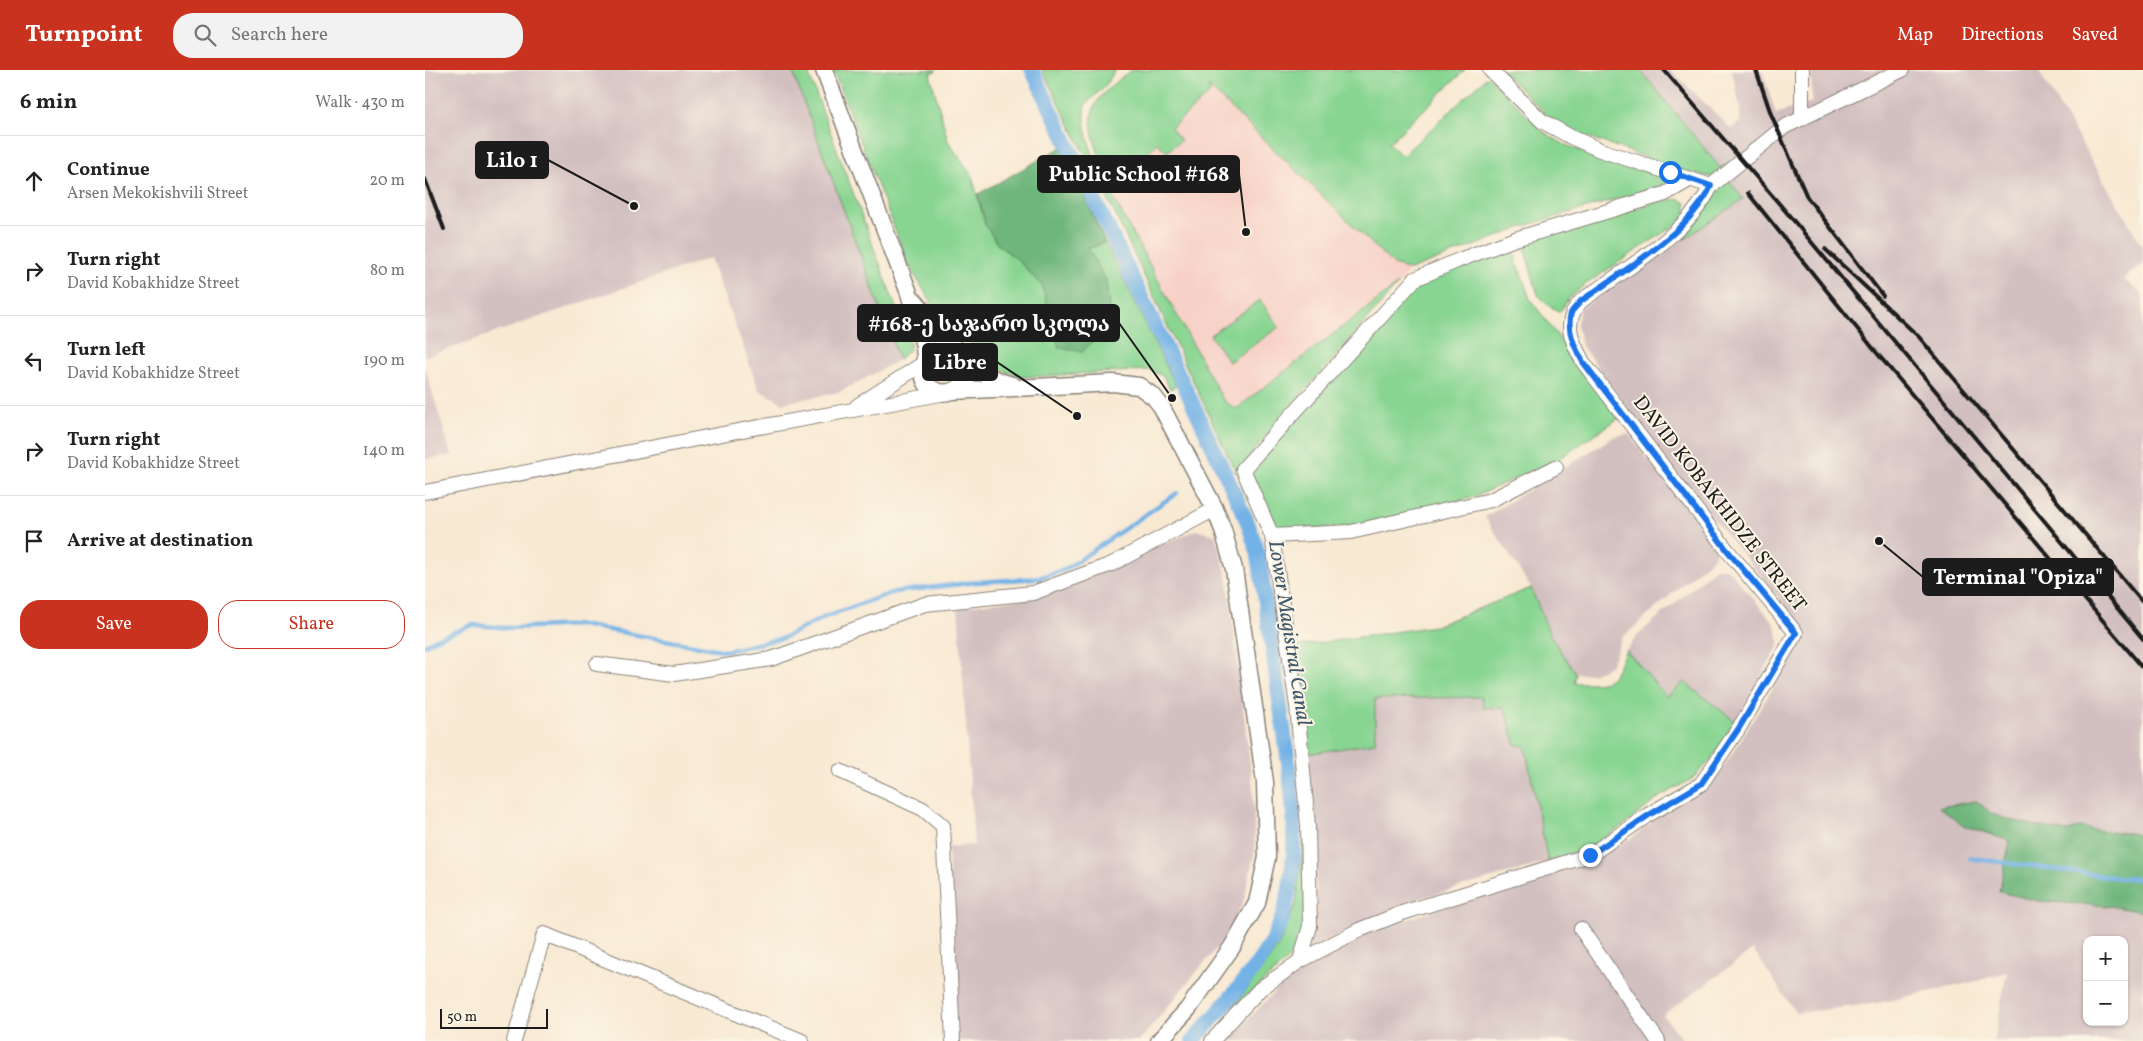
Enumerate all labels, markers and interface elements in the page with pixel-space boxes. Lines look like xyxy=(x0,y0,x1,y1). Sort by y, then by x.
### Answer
search box xyxy=(173,13,523,58)
text: Turnpoint xyxy=(25,18,143,52)
icon: search xyxy=(191,21,219,49)
text: Search here xyxy=(231,22,328,48)
text: Map xyxy=(1897,23,1933,48)
text: Directions xyxy=(1961,23,2044,48)
text: Saved xyxy=(2072,23,2118,48)
text: 6 min xyxy=(20,88,77,117)
text: Walk · 430 m xyxy=(315,92,405,114)
callout: Lilo 1 xyxy=(476,142,548,178)
text: Lilo 1 xyxy=(486,147,538,176)
callout: Public School #168 xyxy=(1038,156,1239,192)
text: Continue xyxy=(67,157,150,183)
text: Public School #168 xyxy=(1048,161,1230,190)
route start xyxy=(1659,161,1682,184)
icon: ahead xyxy=(20,167,48,195)
text: 20 m xyxy=(370,170,405,192)
text: Arsen Mekokishvili Street xyxy=(67,183,248,205)
text: Turn right xyxy=(67,247,160,273)
icon: right xyxy=(20,257,48,285)
text: 80 m xyxy=(370,260,405,282)
text: David Kobakhidze Street xyxy=(67,273,240,295)
callout: #168-ე საჯარო სკოლა xyxy=(858,305,1119,341)
text: #168-ე საჯარო სკოლა xyxy=(868,311,1110,340)
text: Turn left xyxy=(67,337,146,363)
callout: Libre xyxy=(923,344,997,380)
icon: left xyxy=(20,347,48,375)
text: Libre xyxy=(933,349,987,378)
text: 190 m xyxy=(363,350,405,372)
text: David Kobakhidze Street xyxy=(67,363,240,385)
street label: DAVID KOBAKHIDZE STREET xyxy=(1626,390,1813,618)
text: Turn right xyxy=(67,427,160,453)
icon: right xyxy=(20,437,48,465)
text: 140 m xyxy=(363,440,405,462)
text: David Kobakhidze Street xyxy=(67,453,240,475)
icon: arrive xyxy=(20,527,48,555)
text: Arrive at destination xyxy=(67,528,253,554)
water label: Lower Magistral Canal xyxy=(1260,538,1318,728)
callout: Terminal "Opiza" xyxy=(1923,559,2113,595)
text: Terminal "Opiza" xyxy=(1933,564,2103,593)
button: Save xyxy=(20,600,208,649)
button: Share xyxy=(218,600,405,649)
route end xyxy=(1579,844,1602,867)
map controls xyxy=(2083,936,2128,1026)
button: + xyxy=(2083,936,2128,981)
button: − xyxy=(2083,981,2128,1026)
scale bar xyxy=(440,1006,547,1029)
text: 50 m xyxy=(447,1008,477,1027)

